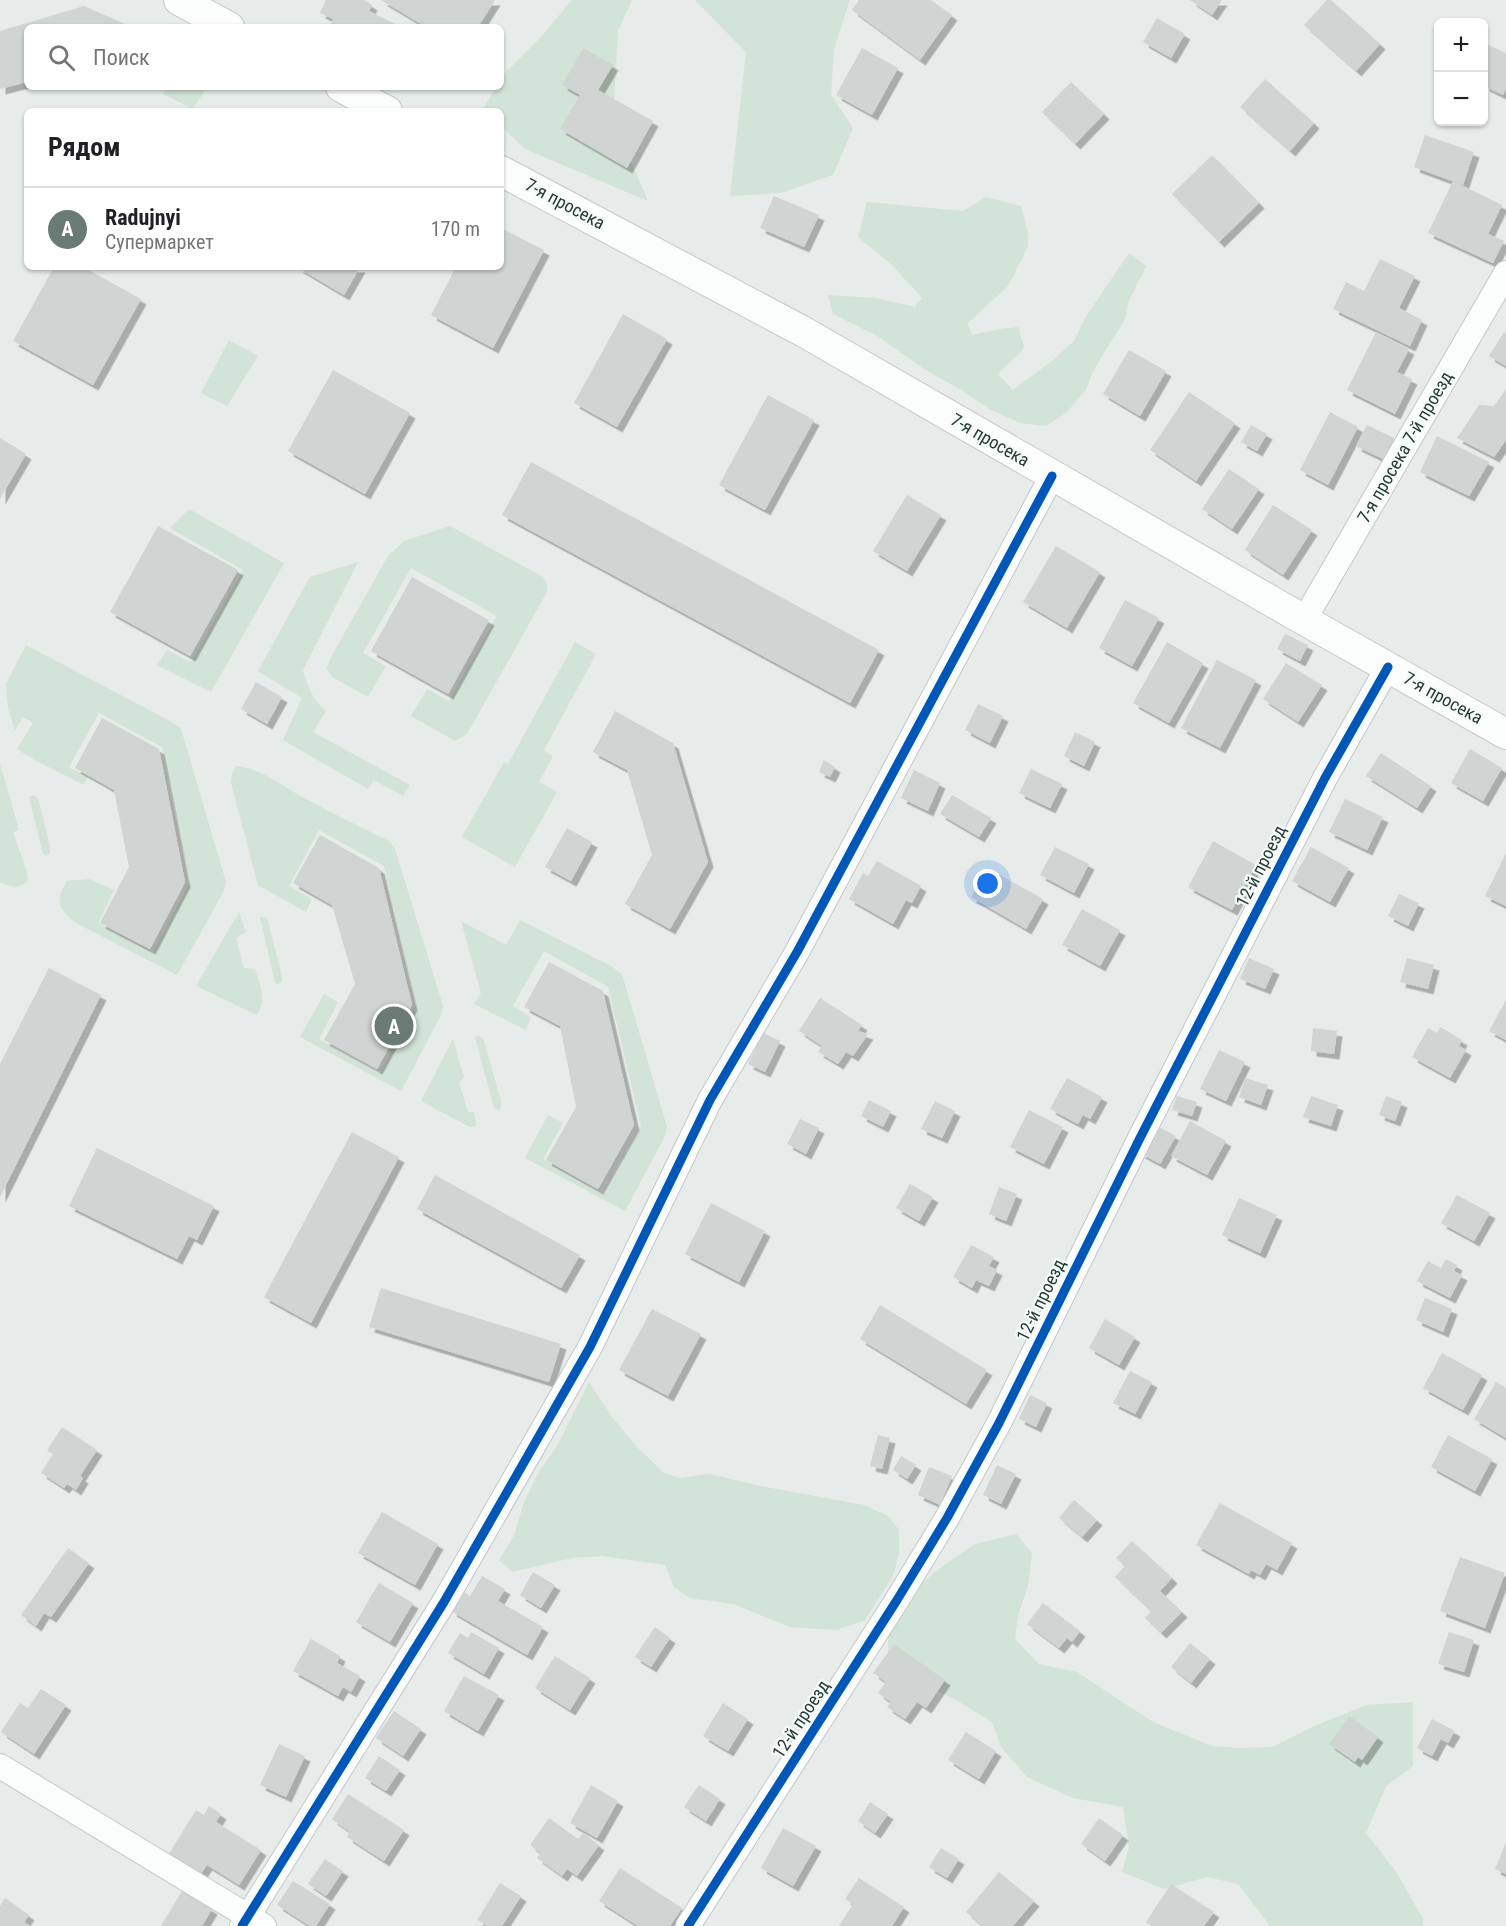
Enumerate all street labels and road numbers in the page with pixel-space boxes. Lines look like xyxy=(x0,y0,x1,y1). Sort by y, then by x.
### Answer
street label: 7-я просека xyxy=(522,174,609,233)
street label: 7-я просека 7-й проезд xyxy=(1353,367,1457,526)
street label: 7-я просека xyxy=(947,409,1033,470)
street label: 7-я просека xyxy=(1400,667,1487,728)
street label: 12-й проезд xyxy=(1231,821,1290,910)
street label: 12-й проезд xyxy=(1012,1255,1070,1344)
street label: 12-й проезд xyxy=(768,1676,834,1762)

